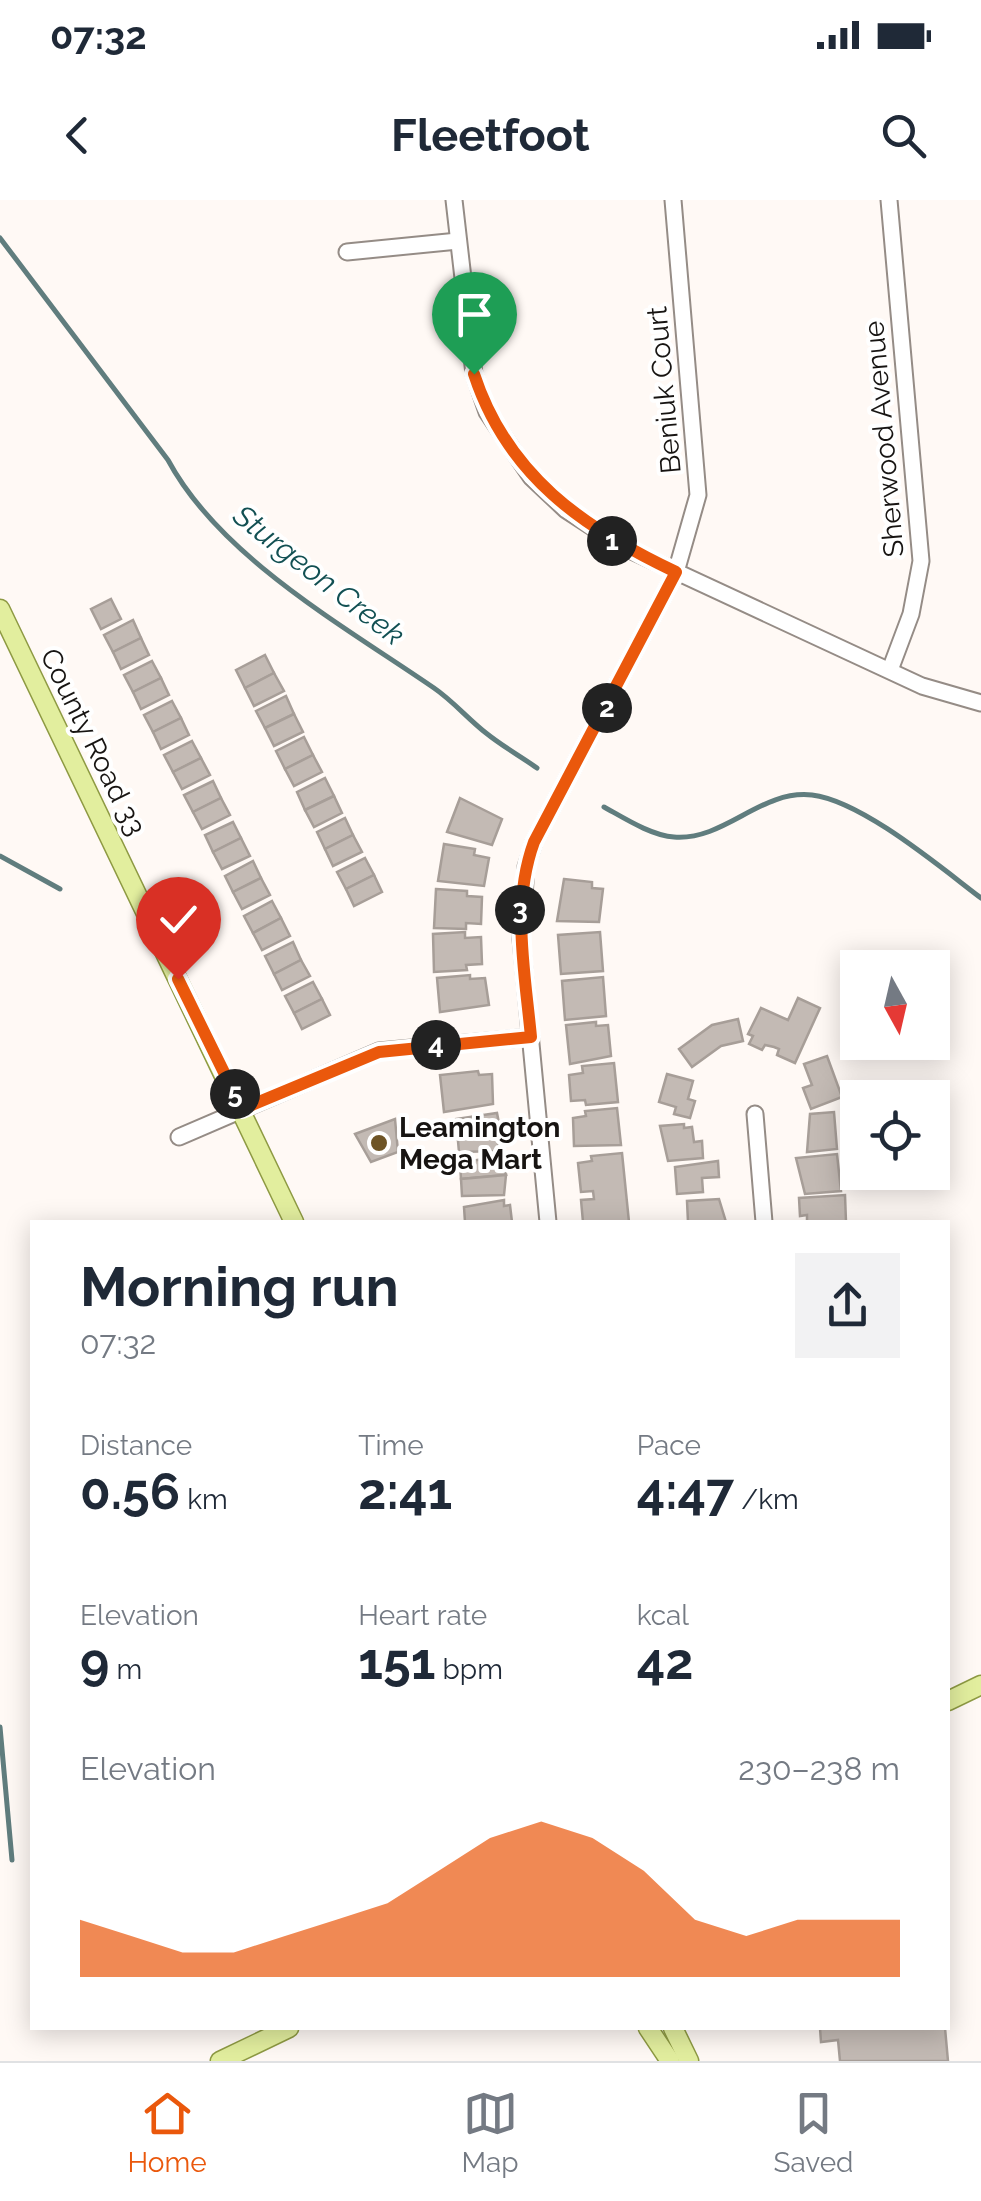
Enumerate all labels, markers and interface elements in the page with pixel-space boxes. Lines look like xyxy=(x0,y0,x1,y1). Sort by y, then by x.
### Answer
text: 07:32 xyxy=(50,13,147,58)
icon: back xyxy=(50,108,105,163)
icon: search xyxy=(876,108,931,163)
text: Fleetfoot xyxy=(391,109,590,162)
pin xyxy=(432,272,517,375)
icon: arrive xyxy=(447,287,502,342)
street label: Beniuk Court xyxy=(640,304,688,475)
street label: Sherwood Avenue xyxy=(857,319,911,559)
water label: Sturgeon Creek xyxy=(226,497,411,652)
pin: 1 xyxy=(587,516,637,566)
text: 1 xyxy=(605,524,619,557)
street label: County Road 33 xyxy=(33,643,153,841)
pin: 2 xyxy=(582,683,632,733)
text: 2 xyxy=(599,691,615,724)
pin xyxy=(136,877,221,980)
pin: 3 xyxy=(495,885,545,935)
icon: check xyxy=(151,892,206,947)
text: 3 xyxy=(512,893,528,926)
north arrow xyxy=(840,950,950,1060)
map controls xyxy=(840,950,950,1190)
pin: 4 xyxy=(411,1020,461,1070)
text: 4 xyxy=(428,1028,444,1061)
pin: 5 xyxy=(210,1069,260,1119)
text: 5 xyxy=(227,1077,243,1110)
button: locate xyxy=(840,1080,950,1190)
place label: Leamington Mega Mart xyxy=(399,1111,560,1176)
marker: Leamington Mega Mart xyxy=(368,1132,390,1154)
button: share xyxy=(795,1253,900,1358)
text: Morning run xyxy=(80,1254,399,1319)
text: 07:32 xyxy=(80,1324,156,1361)
text: Distance xyxy=(80,1429,192,1462)
text: Time xyxy=(358,1429,424,1462)
text: Pace xyxy=(637,1429,701,1462)
text: 0.56 xyxy=(80,1462,180,1521)
text: 2:41 xyxy=(358,1462,452,1521)
text: 4:47 xyxy=(637,1462,734,1521)
text: km xyxy=(180,1483,228,1516)
text: /km xyxy=(734,1483,799,1516)
text: Elevation xyxy=(80,1599,199,1632)
text: Heart rate xyxy=(358,1599,487,1632)
text: kcal xyxy=(637,1599,689,1632)
text: 9 xyxy=(80,1632,109,1691)
text: 151 xyxy=(358,1632,435,1691)
text: 42 xyxy=(637,1632,693,1691)
text: m xyxy=(109,1653,142,1686)
text: bpm xyxy=(435,1653,503,1686)
text: Elevation xyxy=(80,1750,216,1787)
text: 230–238 m xyxy=(738,1750,900,1787)
tab: Home xyxy=(127,2086,207,2179)
tab: Map xyxy=(462,2086,519,2179)
tab: Saved xyxy=(773,2086,854,2179)

